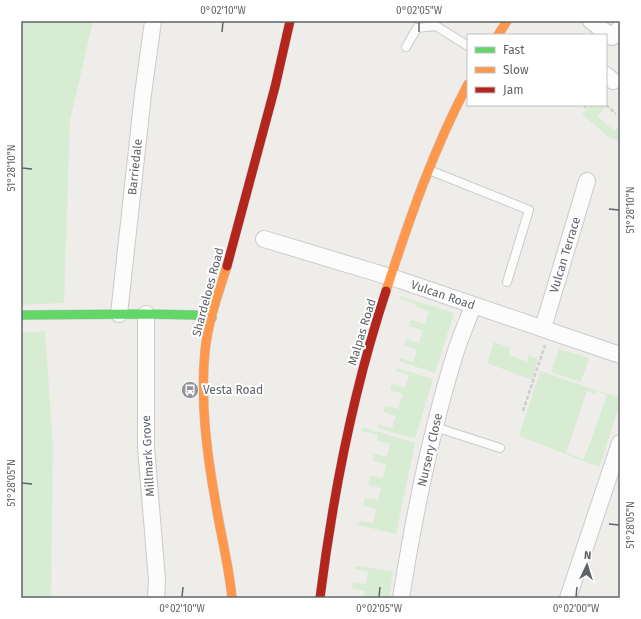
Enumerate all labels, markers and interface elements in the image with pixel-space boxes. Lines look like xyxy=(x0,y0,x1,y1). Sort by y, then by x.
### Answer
text: 0°02'10"W xyxy=(200,5,246,17)
text: 0°02'05"W xyxy=(396,5,443,17)
legend xyxy=(467,34,607,106)
text: Fast xyxy=(503,43,525,57)
text: Slow xyxy=(503,63,529,77)
text: Jam xyxy=(503,83,523,97)
street label: Barriedale xyxy=(125,138,145,196)
text: 51°28'10"N xyxy=(6,144,18,192)
text: 51°28'10"N xyxy=(625,186,637,234)
street label: Vulcan Terrace xyxy=(547,215,583,295)
street label: Shardeloes Road xyxy=(189,246,227,338)
street label: Vulcan Road xyxy=(409,277,477,313)
street label: Malpas Road xyxy=(345,297,379,367)
bus stop icon: Vesta Road xyxy=(180,380,200,400)
place label: Vesta Road xyxy=(203,383,263,397)
street label: Nursery Close xyxy=(415,412,445,488)
street label: Millmark Grove xyxy=(139,415,157,497)
text: 51°28'05"N xyxy=(6,459,18,507)
text: 51°28'05"N xyxy=(625,501,637,549)
north arrow xyxy=(567,545,607,585)
text: N xyxy=(584,549,592,562)
text: 0°02'10"W xyxy=(159,603,205,615)
text: 0°02'05"W xyxy=(356,603,403,615)
text: 0°02'00"W xyxy=(553,603,600,615)

